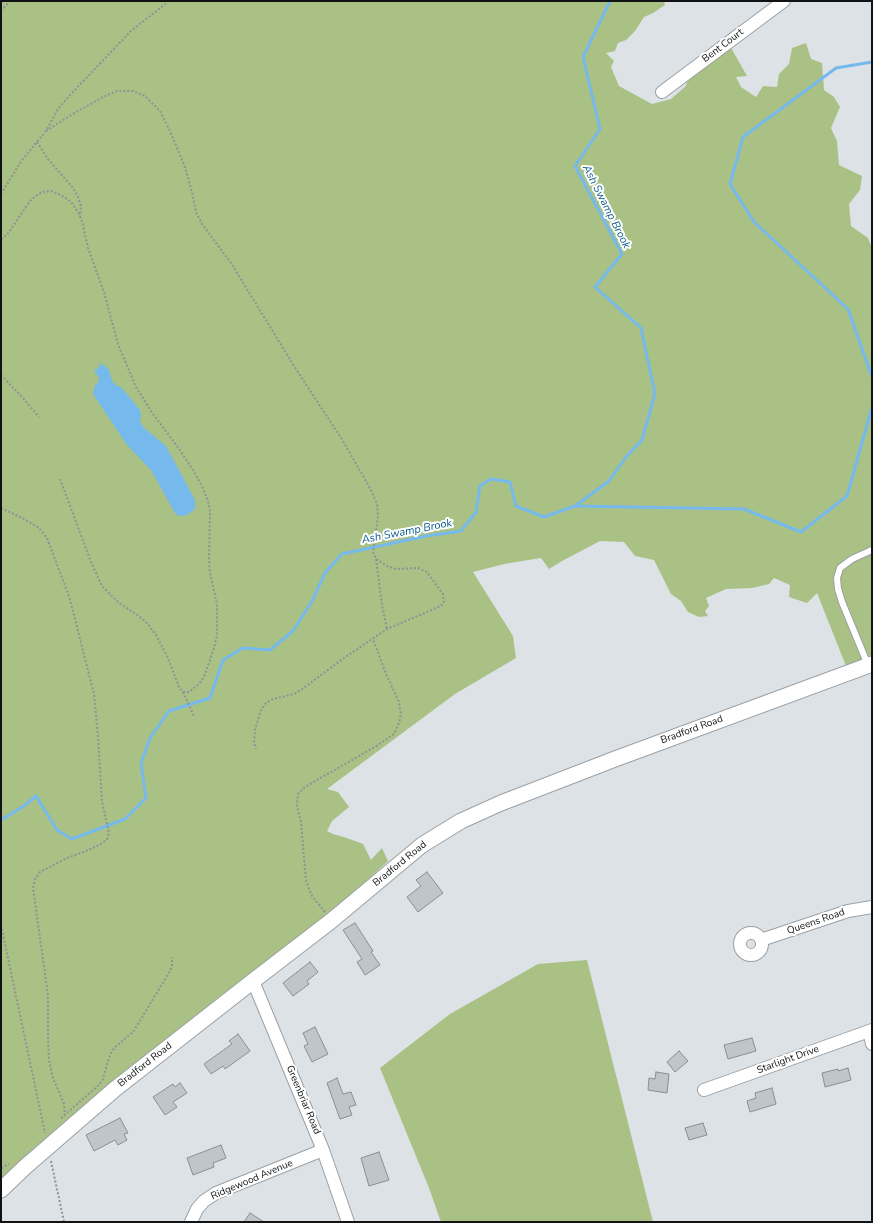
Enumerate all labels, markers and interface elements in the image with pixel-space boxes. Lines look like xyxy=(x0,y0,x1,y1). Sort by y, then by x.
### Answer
street label: Bent Court xyxy=(700,27,746,65)
water label: Ash Swamp Brook xyxy=(579,163,633,251)
water label: Ash Swamp Brook xyxy=(361,517,453,547)
street label: Bradford Road xyxy=(659,713,725,747)
street label: Bradford Road xyxy=(371,839,429,889)
street label: Queens Road xyxy=(786,907,846,937)
street label: Bradford Road xyxy=(116,1040,174,1090)
street label: Starlight Drive xyxy=(755,1043,821,1077)
street label: Greenbriar Road xyxy=(283,1064,323,1136)
street label: Ridgewood Avenue xyxy=(209,1157,295,1203)

